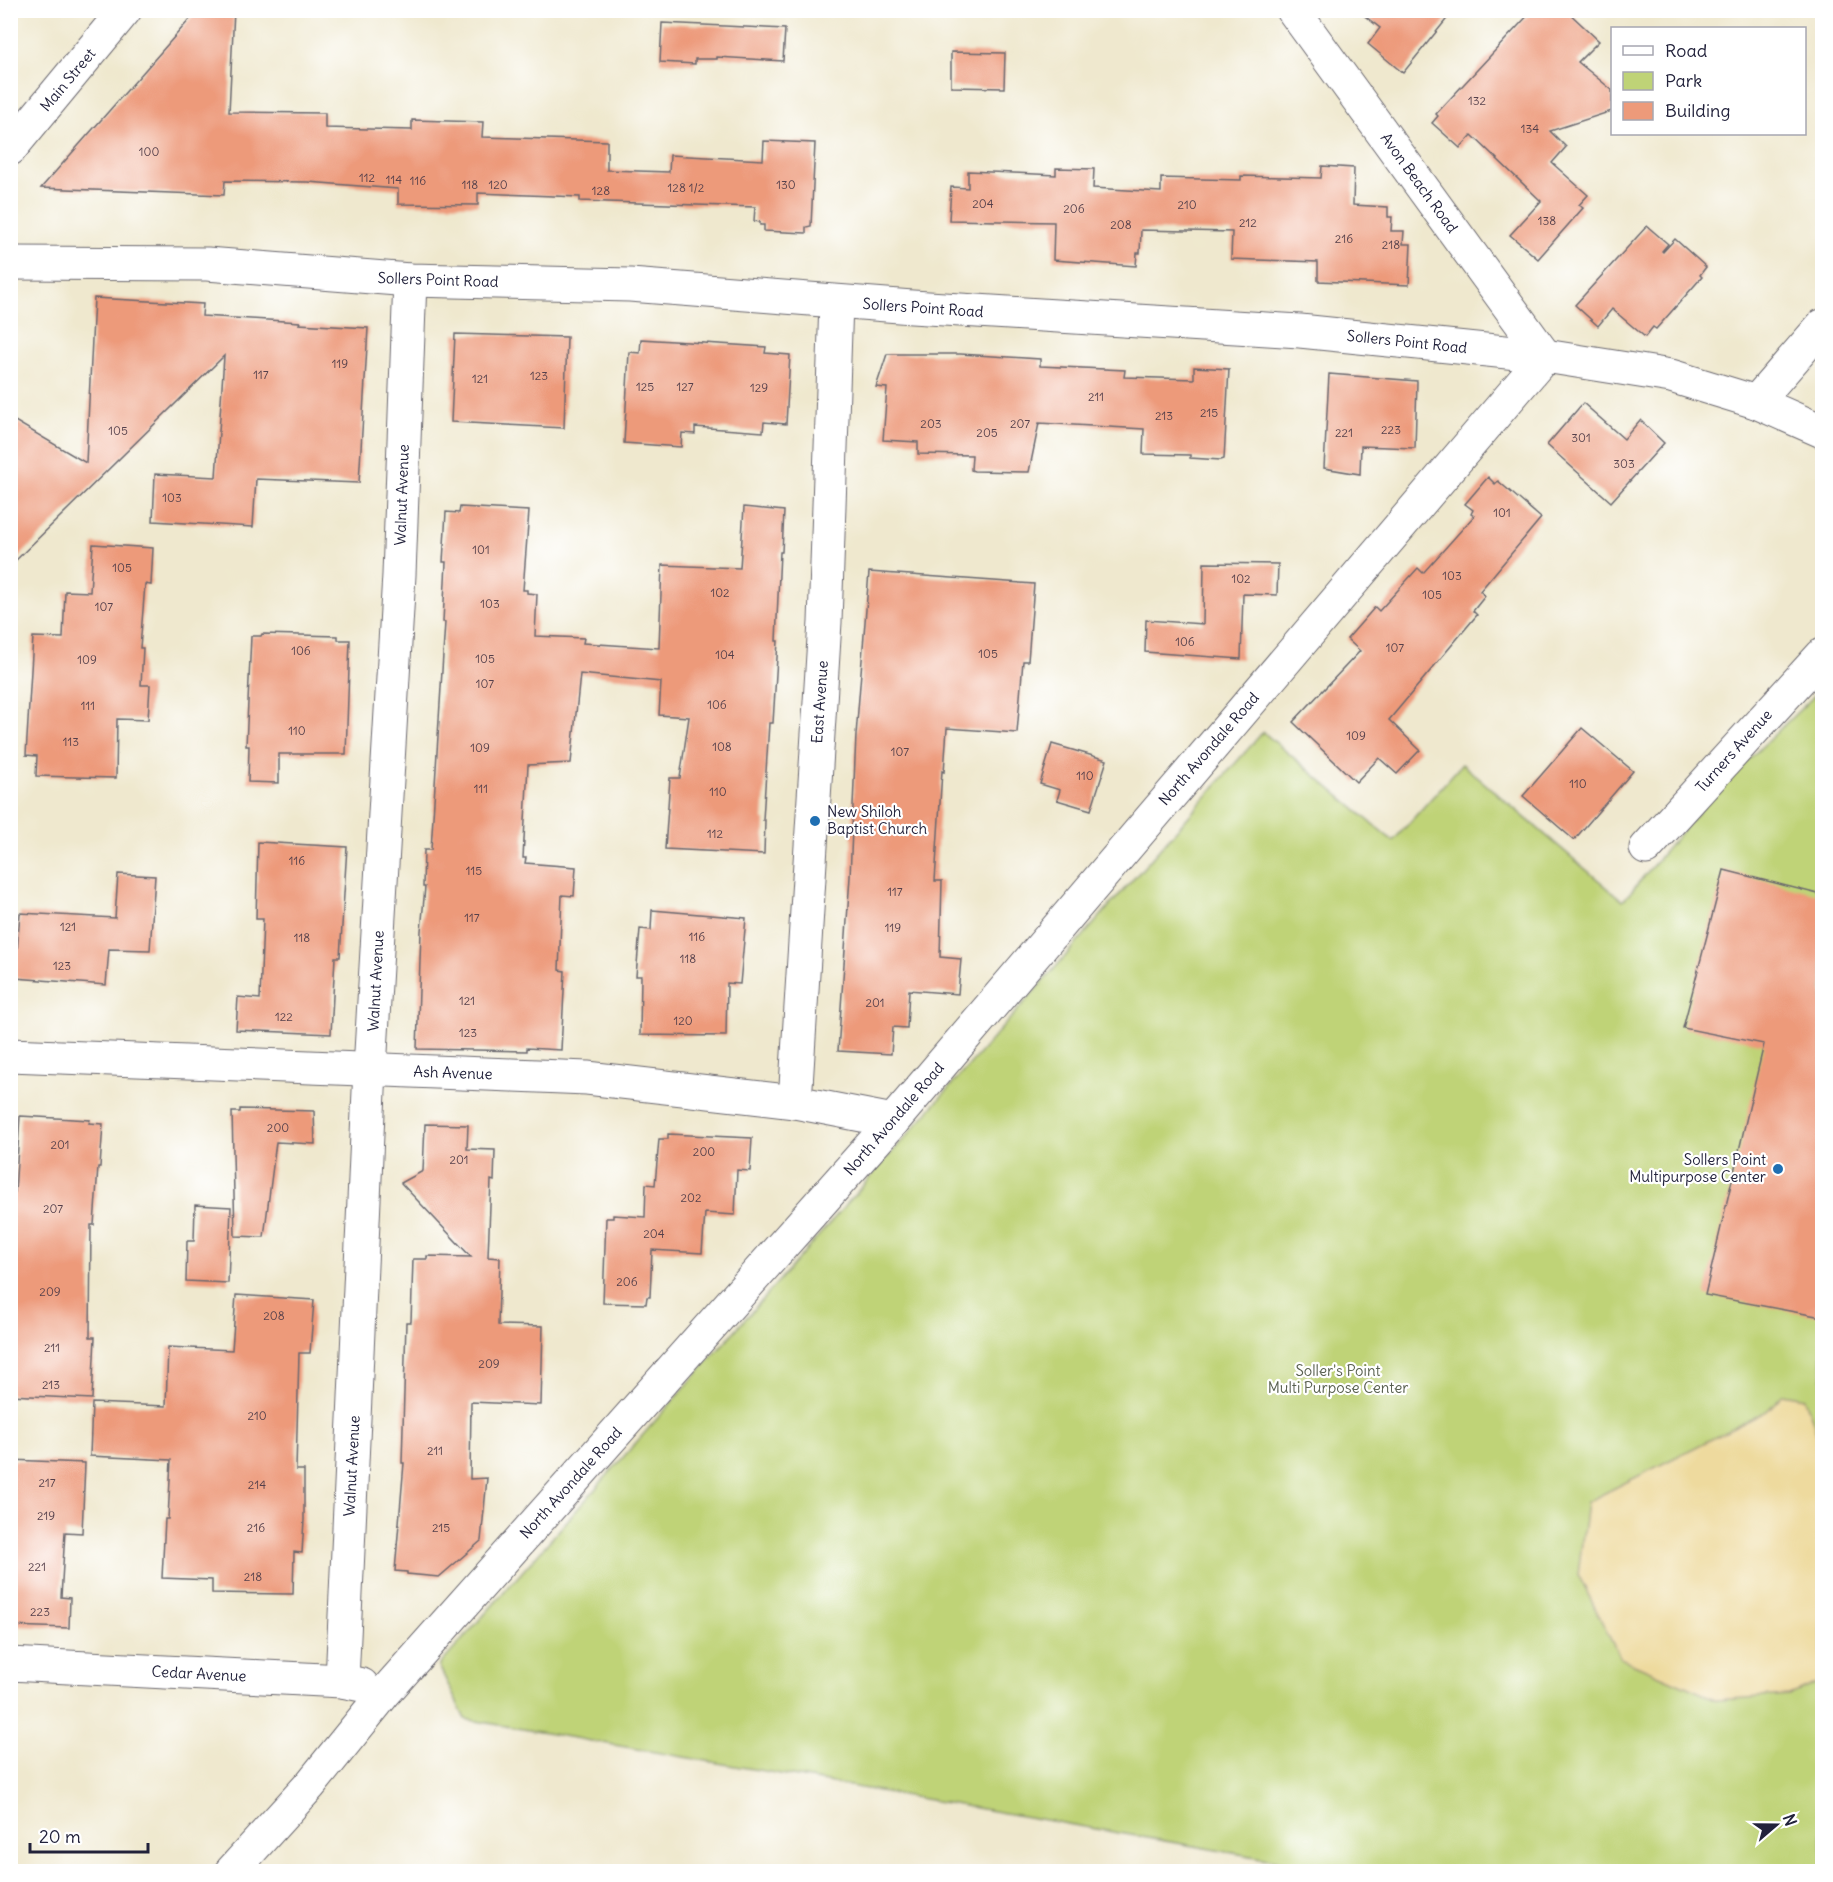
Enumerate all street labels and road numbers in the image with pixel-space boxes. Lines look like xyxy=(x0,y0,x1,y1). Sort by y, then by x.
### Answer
street label: Main Street xyxy=(36,44,99,115)
street label: Avon Beach Road xyxy=(1377,129,1462,237)
street label: Sollers Point Road xyxy=(377,268,499,291)
street label: Sollers Point Road xyxy=(862,294,984,321)
street label: Sollers Point Road xyxy=(1346,326,1468,357)
street label: Walnut Avenue xyxy=(390,444,413,546)
street label: East Avenue xyxy=(807,660,832,744)
street label: North Avondale Road xyxy=(1154,688,1263,809)
street label: Turners Avenue xyxy=(1691,705,1776,796)
street label: Walnut Avenue xyxy=(363,930,388,1032)
street label: North Avondale Road xyxy=(839,1058,948,1179)
street label: Ash Avenue xyxy=(413,1062,493,1083)
street label: Walnut Avenue xyxy=(339,1415,364,1517)
street label: North Avondale Road xyxy=(516,1423,626,1542)
street label: Cedar Avenue xyxy=(151,1662,247,1685)

